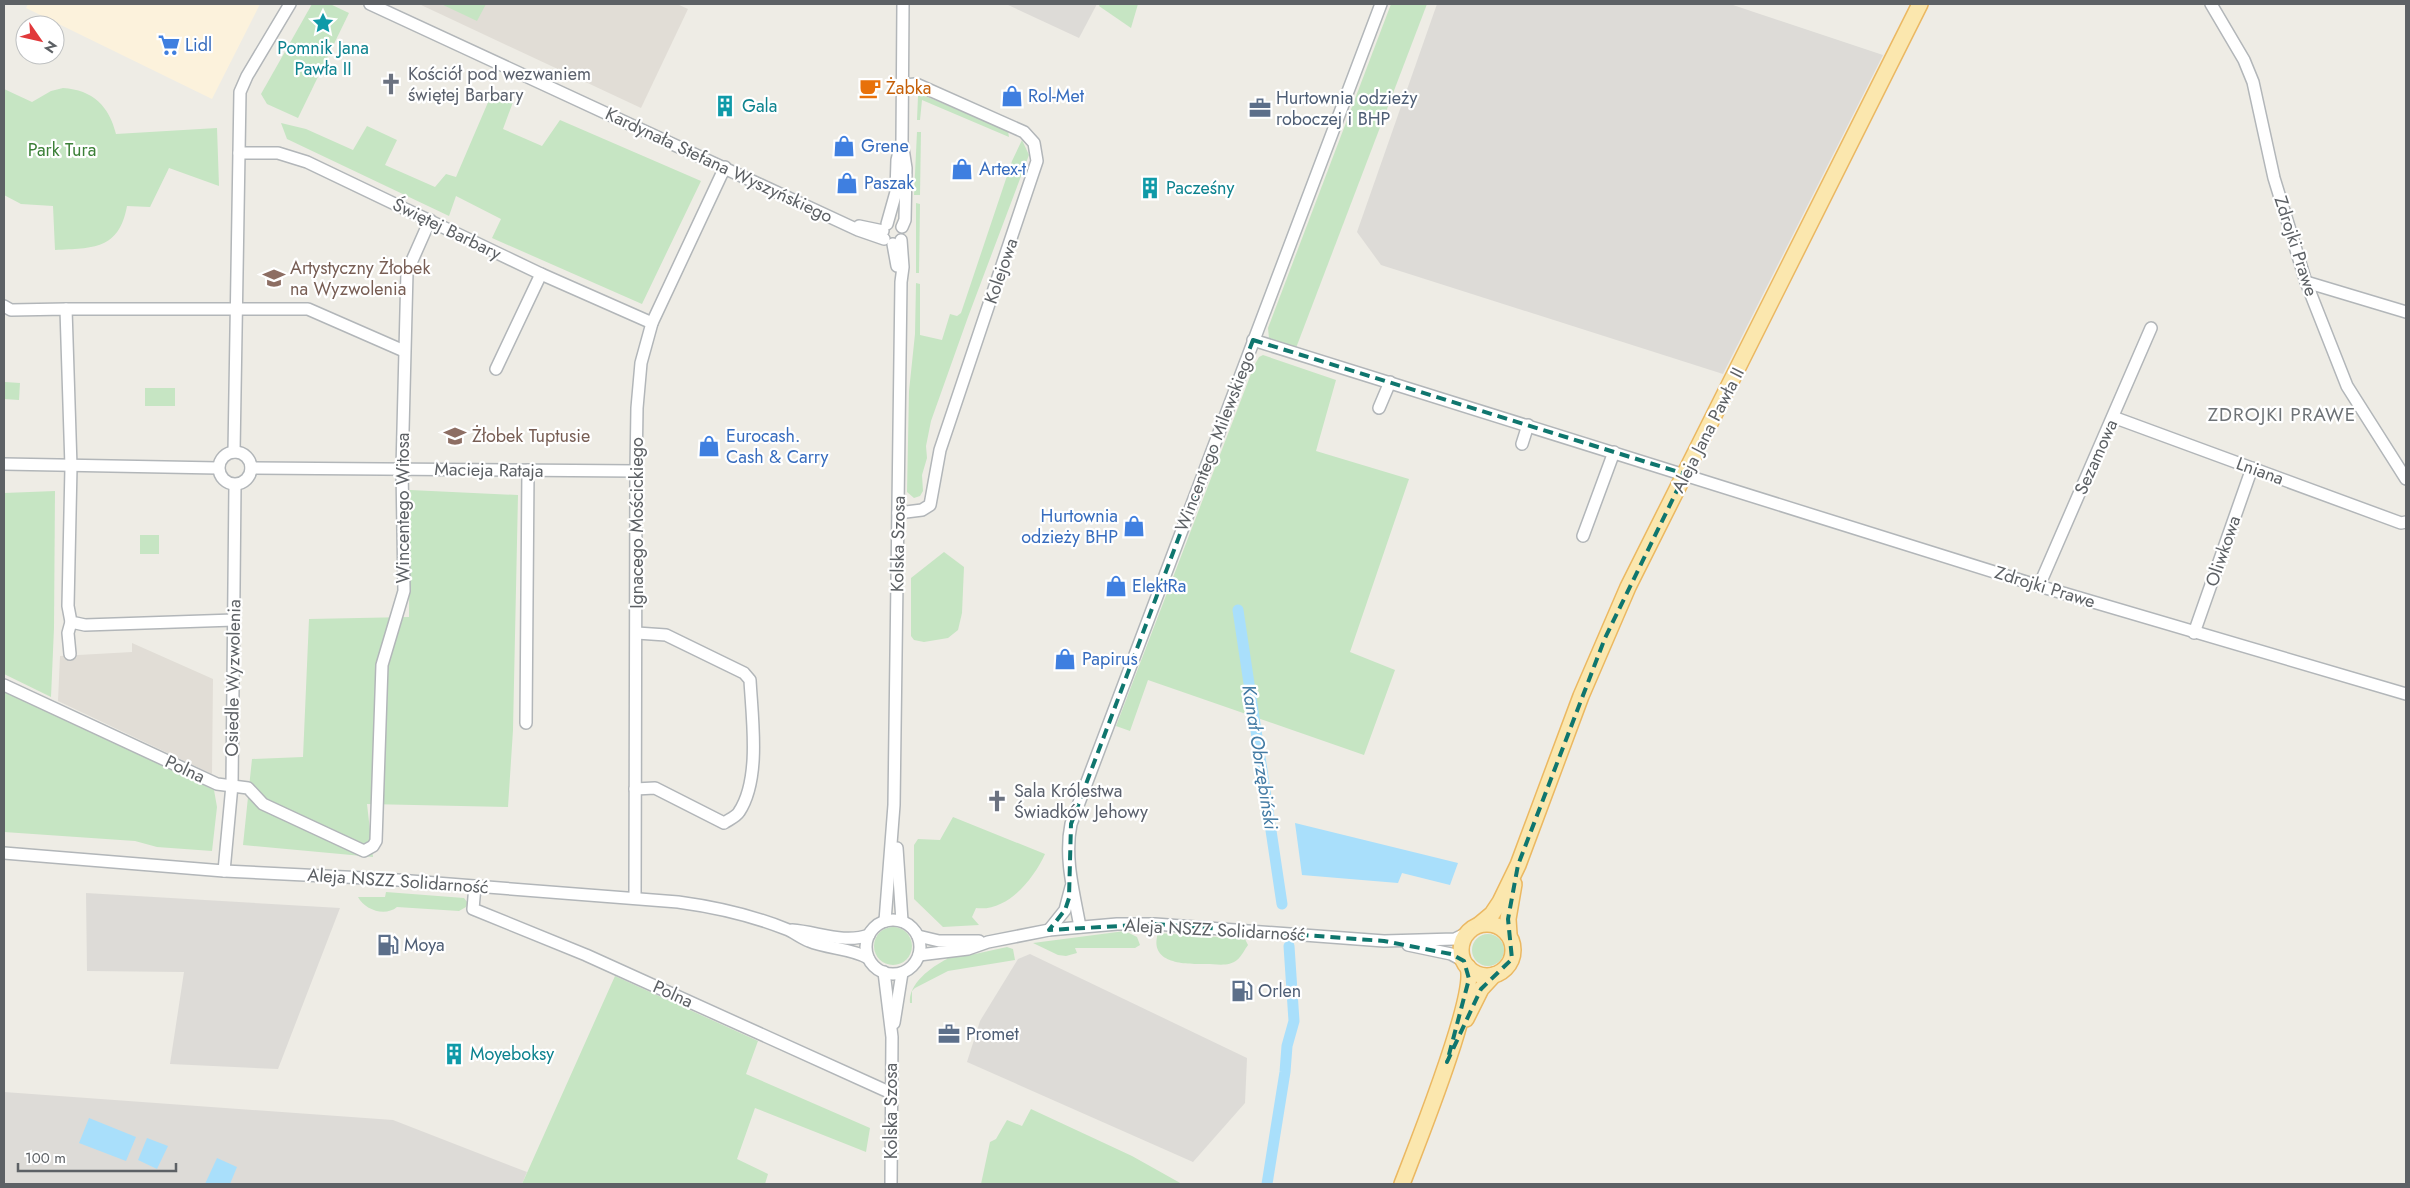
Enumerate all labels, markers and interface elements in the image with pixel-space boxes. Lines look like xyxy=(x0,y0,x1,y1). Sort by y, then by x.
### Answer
place icon: Pomnik Jana Pawła II xyxy=(310,10,336,36)
north arrow xyxy=(15,15,65,65)
supermarket icon: Lidl xyxy=(156,32,182,58)
place label: Lidl xyxy=(185,32,212,58)
place label: Pomnik Jana Pawła II xyxy=(277,35,369,82)
text: N xyxy=(39,37,62,57)
place label: Kościół pod wezwaniem świętej Barbary xyxy=(408,61,591,108)
church icon: Kościół pod wezwaniem świętej Barbary xyxy=(378,71,404,97)
cafe icon: Żabka xyxy=(857,75,883,101)
place label: Żabka xyxy=(886,75,931,101)
shop icon: Rol-Met xyxy=(999,83,1025,109)
place label: Rol-Met xyxy=(1028,83,1085,109)
place label: Hurtownia odzieży roboczej i BHP xyxy=(1276,85,1417,132)
building icon: Gala xyxy=(712,93,738,119)
place label: Gala xyxy=(742,93,777,119)
office icon: Hurtownia odzieży roboczej i BHP xyxy=(1247,95,1273,121)
street label: Kardynała Stefana Wyszyńskiego xyxy=(601,101,837,229)
shop icon: Grene xyxy=(831,133,857,159)
place label: Grene xyxy=(861,133,909,159)
park label: Park Tura xyxy=(28,137,96,163)
shop icon: Artex-t xyxy=(949,156,975,182)
place label: Artex-t xyxy=(979,156,1027,182)
shop icon: Paszak xyxy=(834,170,860,196)
place label: Paszak xyxy=(864,170,914,196)
building icon: Pacześny xyxy=(1137,175,1163,201)
place label: Pacześny xyxy=(1166,175,1234,201)
street label: Świętej Barbary xyxy=(388,191,506,267)
street label: Zdrojki Prawe xyxy=(2268,193,2324,299)
street label: Kolejowa xyxy=(978,235,1024,307)
place label: Artystyczny Żłobek na Wyzwolenia xyxy=(290,255,430,302)
school or university icon: Artystyczny Żłobek na Wyzwolenia xyxy=(261,265,287,291)
street label: Wincentego Milewskiego xyxy=(1168,346,1262,535)
street label: Aleja Jana Pawła II xyxy=(1665,363,1751,497)
district label: ZDROJKI PRAWE xyxy=(2208,401,2356,428)
street label: Sezamowa xyxy=(2068,415,2124,499)
school or university icon: Żłobek Tuptusie xyxy=(442,423,468,449)
place label: Żłobek Tuptusie xyxy=(472,423,590,449)
place label: Eurocash. Cash & Carry xyxy=(726,423,829,470)
street label: Wincentego Witosa xyxy=(390,433,416,583)
shop icon: Eurocash. Cash & Carry xyxy=(696,433,722,459)
street label: Ignacego Mościckiego xyxy=(624,437,650,609)
street label: Lniana xyxy=(2233,450,2287,492)
street label: Macieja Rataja xyxy=(434,456,544,484)
street label: Kolska Szosa xyxy=(884,496,912,592)
place label: Hurtownia odzieży BHP xyxy=(1021,503,1118,550)
street label: Oliwkowa xyxy=(2199,512,2247,590)
shop icon: Hurtownia odzieży BHP xyxy=(1121,513,1147,539)
street label: Zdrojki Prawe xyxy=(1992,559,2098,615)
shop icon: ElektRa xyxy=(1103,573,1129,599)
place label: ElektRa xyxy=(1132,573,1186,599)
street label: Osiedle Wyzwolenia xyxy=(219,599,247,757)
shop icon: Papirus xyxy=(1052,646,1078,672)
place label: Papirus xyxy=(1082,646,1138,672)
water label: Kanał Obrzębiński xyxy=(1235,683,1285,832)
street label: Polna xyxy=(161,748,209,790)
place label: Sala Królestwa Świadków Jehowy xyxy=(1014,778,1148,825)
church icon: Sala Królestwa Świadków Jehowy xyxy=(984,788,1010,814)
street label: Aleja NSZZ Solidarność xyxy=(307,862,489,900)
street label: Aleja NSZZ Solidarność xyxy=(1124,912,1306,948)
fuel station icon: Moya xyxy=(375,932,401,958)
place label: Moya xyxy=(404,932,445,958)
street label: Polna xyxy=(649,974,697,1014)
fuel station icon: Orlen xyxy=(1229,978,1255,1004)
place label: Orlen xyxy=(1258,978,1301,1004)
office icon: Promet xyxy=(936,1021,962,1047)
place label: Promet xyxy=(966,1021,1020,1047)
building icon: Moyeboksy xyxy=(441,1041,467,1067)
place label: Moyeboksy xyxy=(470,1041,554,1067)
street label: Kolska Szosa xyxy=(878,1063,904,1159)
scale bar xyxy=(18,1140,175,1172)
text: 100 m xyxy=(25,1147,66,1169)

